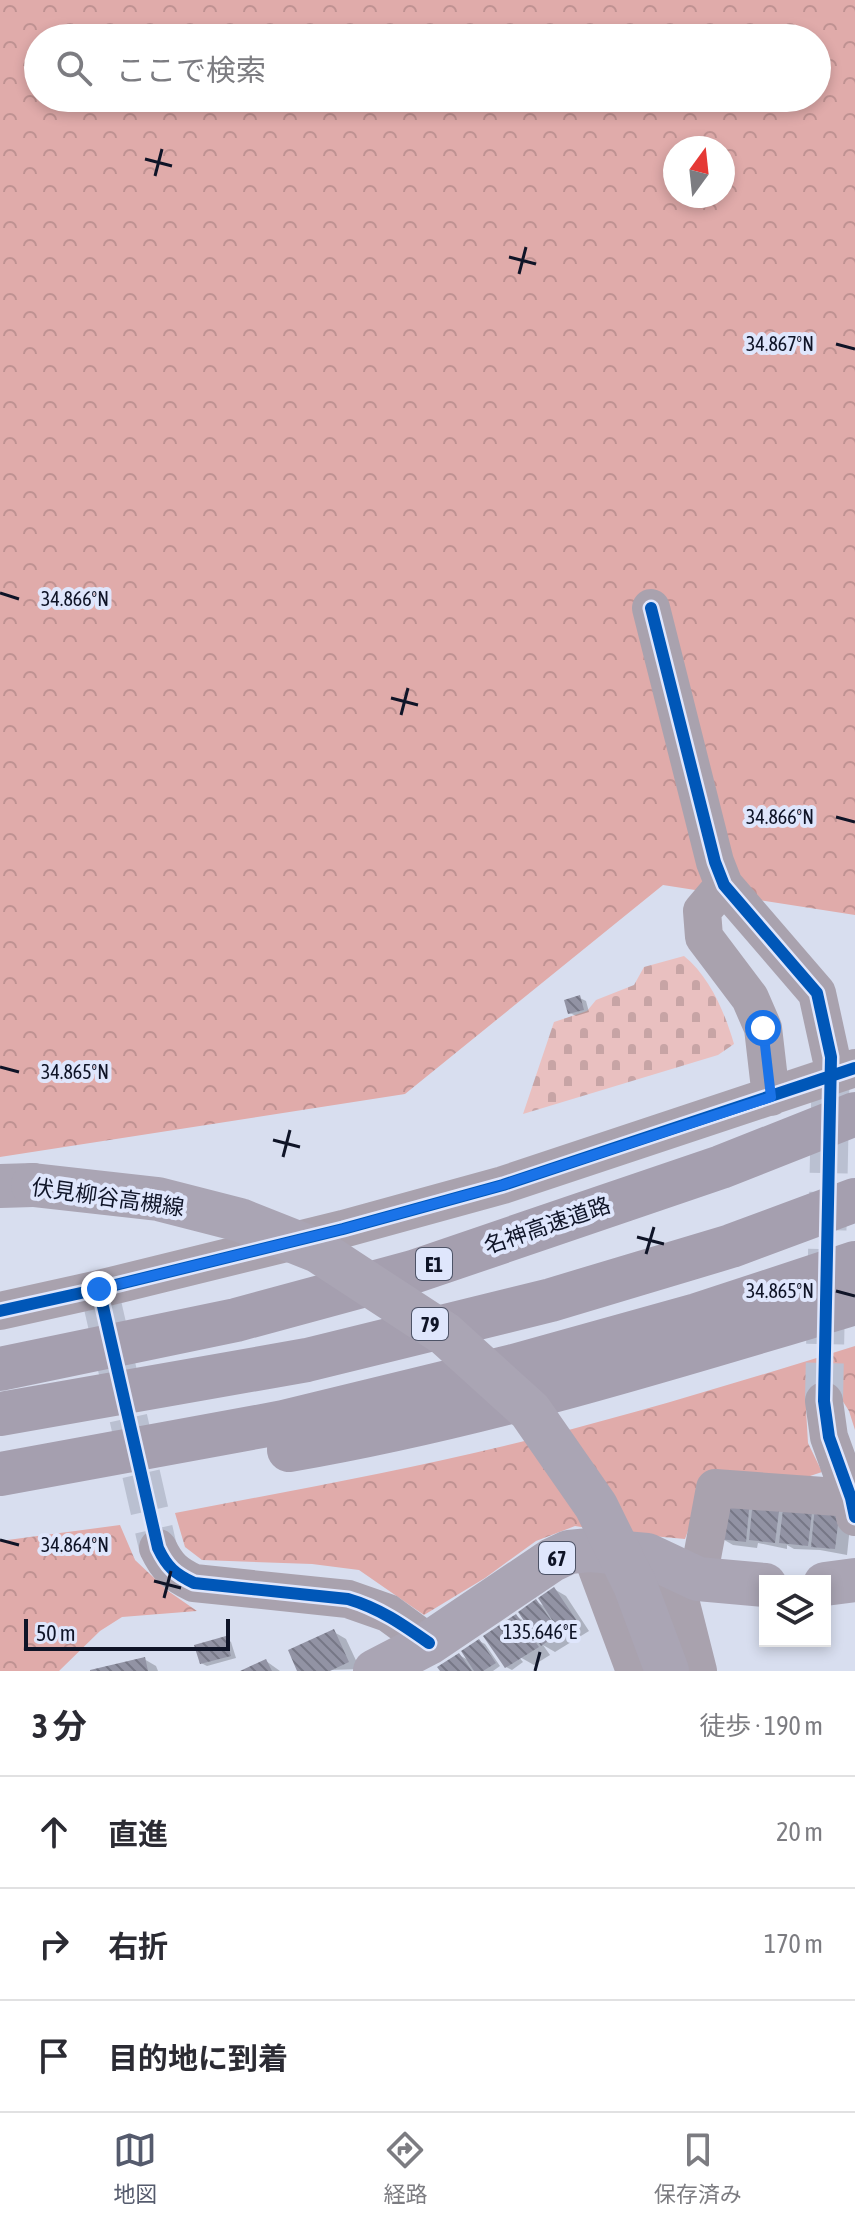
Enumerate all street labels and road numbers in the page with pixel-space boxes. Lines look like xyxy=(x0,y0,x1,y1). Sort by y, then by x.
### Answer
street label: 伏見柳谷高槻線 xyxy=(30,1173,186,1221)
street label: 名神高速道路 xyxy=(480,1191,614,1259)
road number: E1 xyxy=(416,1248,452,1280)
road number: 79 xyxy=(412,1308,448,1340)
road number: 67 xyxy=(539,1542,575,1574)

